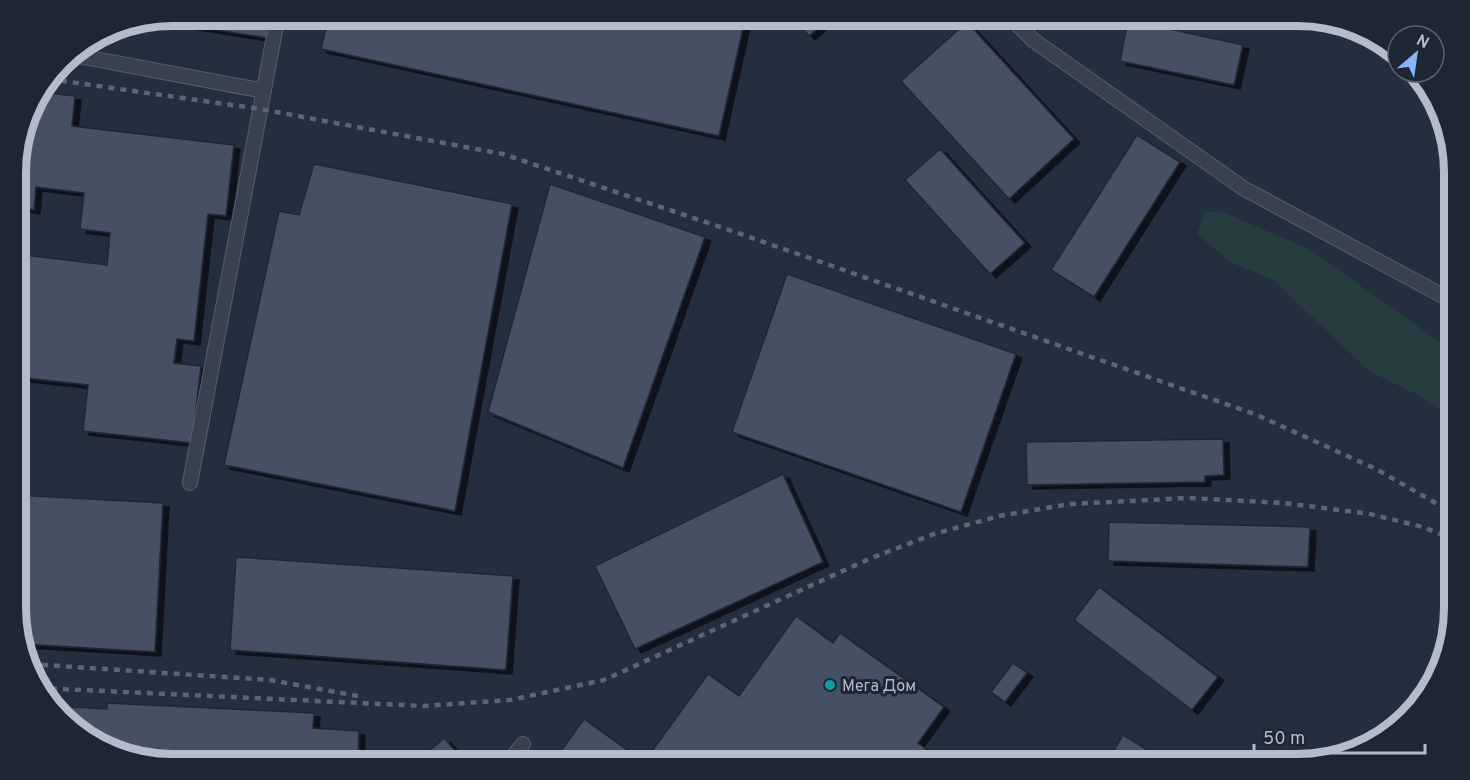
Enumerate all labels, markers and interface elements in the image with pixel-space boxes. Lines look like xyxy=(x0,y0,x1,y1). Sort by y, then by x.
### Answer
north arrow xyxy=(1386,24,1446,84)
text: N xyxy=(1412,31,1432,54)
place label: Мега Дом xyxy=(842,677,916,697)
marker: Мега Дом xyxy=(823,678,837,692)
scale bar xyxy=(1254,717,1425,755)
text: 50 m xyxy=(1263,728,1305,751)

